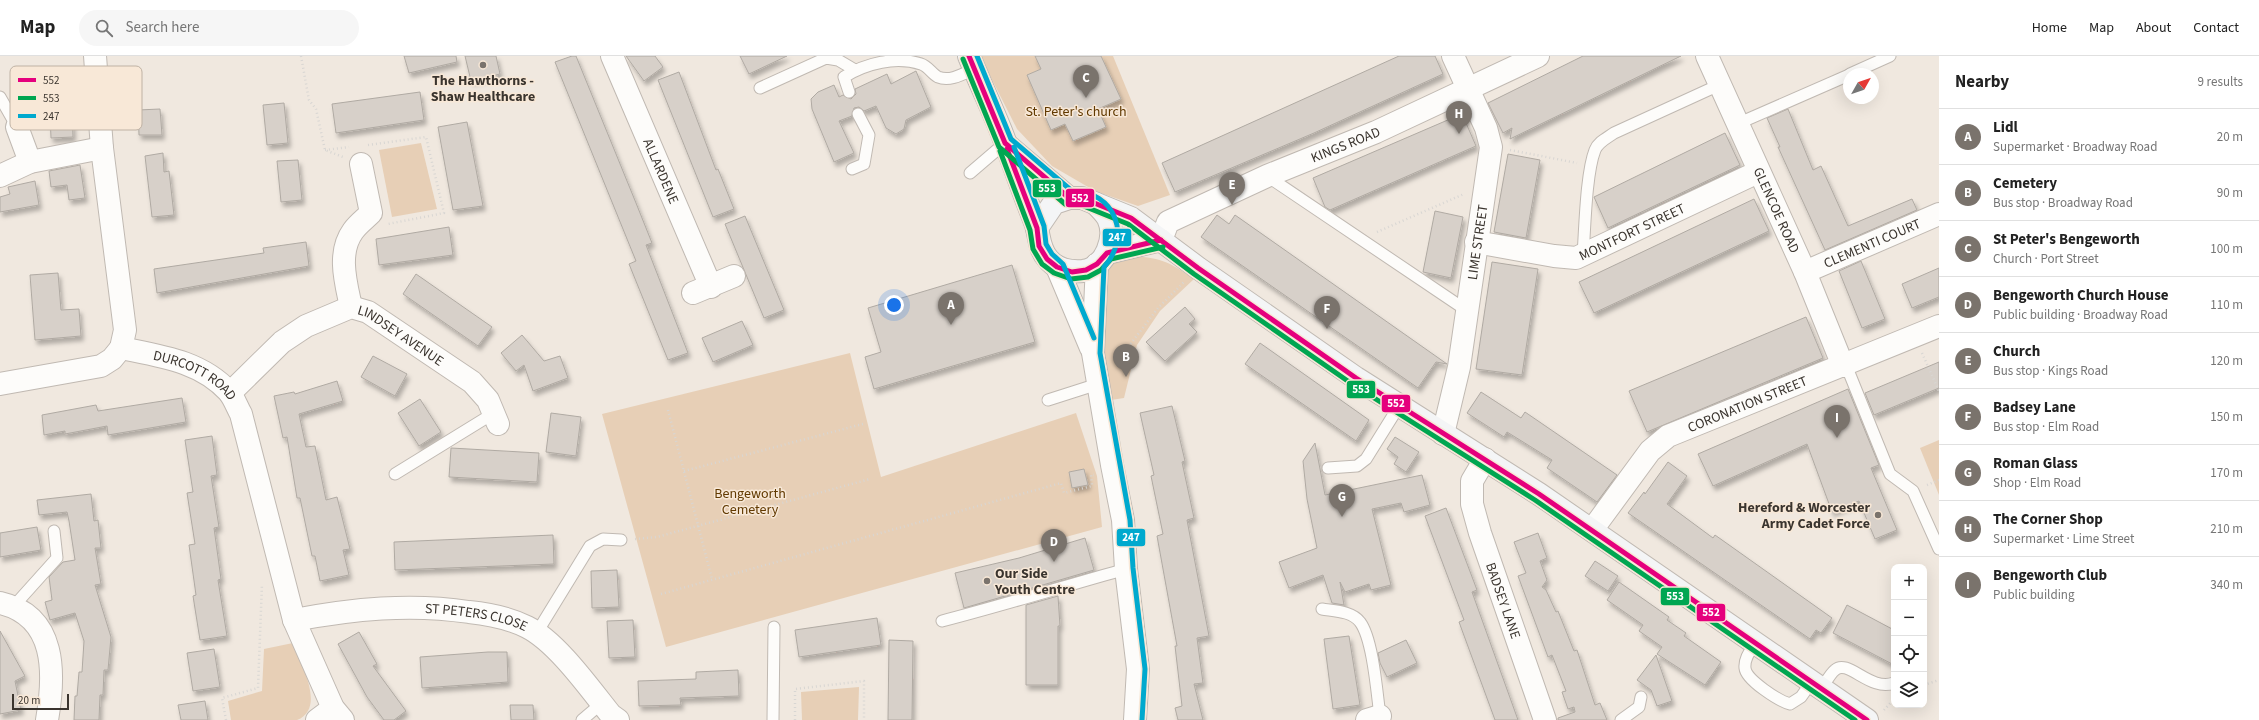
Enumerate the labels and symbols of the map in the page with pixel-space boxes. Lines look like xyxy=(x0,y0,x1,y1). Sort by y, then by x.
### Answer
marker: The Hawthorns - Shaw Healthcare xyxy=(478,60,488,70)
pin: C xyxy=(1073,65,1099,98)
legend xyxy=(10,66,142,130)
north arrow xyxy=(1843,68,1879,104)
place label: The Hawthorns - Shaw Healthcare xyxy=(431,71,535,107)
text: 552 xyxy=(43,73,59,88)
text: 553 xyxy=(43,91,59,106)
pin: H xyxy=(1446,101,1472,134)
park label: St. Peter's church xyxy=(1025,102,1127,122)
text: 247 xyxy=(43,109,59,124)
street label: KINGS ROAD xyxy=(1308,122,1383,168)
street label: ALLARDENE xyxy=(637,135,683,207)
street label: GLENCOE ROAD xyxy=(1748,164,1804,256)
pin: E xyxy=(1219,172,1245,205)
line badge: 553 xyxy=(1032,179,1062,198)
text: 553 xyxy=(1038,181,1056,196)
line badge: 552 xyxy=(1065,188,1095,208)
text: 552 xyxy=(1071,191,1089,206)
street label: MONTFORT STREET xyxy=(1576,199,1689,266)
street label: LIME STREET xyxy=(1463,203,1494,281)
street label: CLEMENTI COURT xyxy=(1821,214,1925,274)
line badge: 247 xyxy=(1102,228,1132,247)
text: 247 xyxy=(1108,230,1126,245)
pin: A xyxy=(938,292,964,325)
your location xyxy=(884,295,904,315)
pin: F xyxy=(1314,296,1340,329)
street label: LINDSEY AVENUE xyxy=(355,300,448,371)
pin: B xyxy=(1113,344,1139,377)
street label: DURCOTT ROAD xyxy=(151,346,241,404)
street label: CORONATION STREET xyxy=(1685,371,1811,438)
line badge: 553 xyxy=(1346,380,1376,399)
text: 553 xyxy=(1352,382,1370,397)
line badge: 552 xyxy=(1381,394,1411,413)
text: 552 xyxy=(1387,396,1405,411)
pin: I xyxy=(1824,405,1850,438)
park label: Bengeworth Cemetery xyxy=(714,484,786,520)
pin: G xyxy=(1329,484,1355,517)
place label: Hereford & Worcester Army Cadet Force xyxy=(1738,498,1870,534)
marker: Hereford & Worcester Army Cadet Force xyxy=(1873,510,1883,520)
line badge: 247 xyxy=(1116,528,1146,547)
pin: D xyxy=(1041,529,1067,562)
text: 247 xyxy=(1122,530,1140,545)
street label: BADSEY LANE xyxy=(1480,560,1525,642)
place label: Our Side Youth Centre xyxy=(994,564,1075,600)
marker: Our Side Youth Centre xyxy=(982,576,992,586)
line badge: 553 xyxy=(1660,587,1690,606)
text: 553 xyxy=(1666,589,1684,604)
street label: ST PETERS CLOSE xyxy=(424,599,531,637)
line badge: 552 xyxy=(1696,603,1726,622)
text: 552 xyxy=(1702,605,1720,620)
scale bar xyxy=(12,692,69,711)

